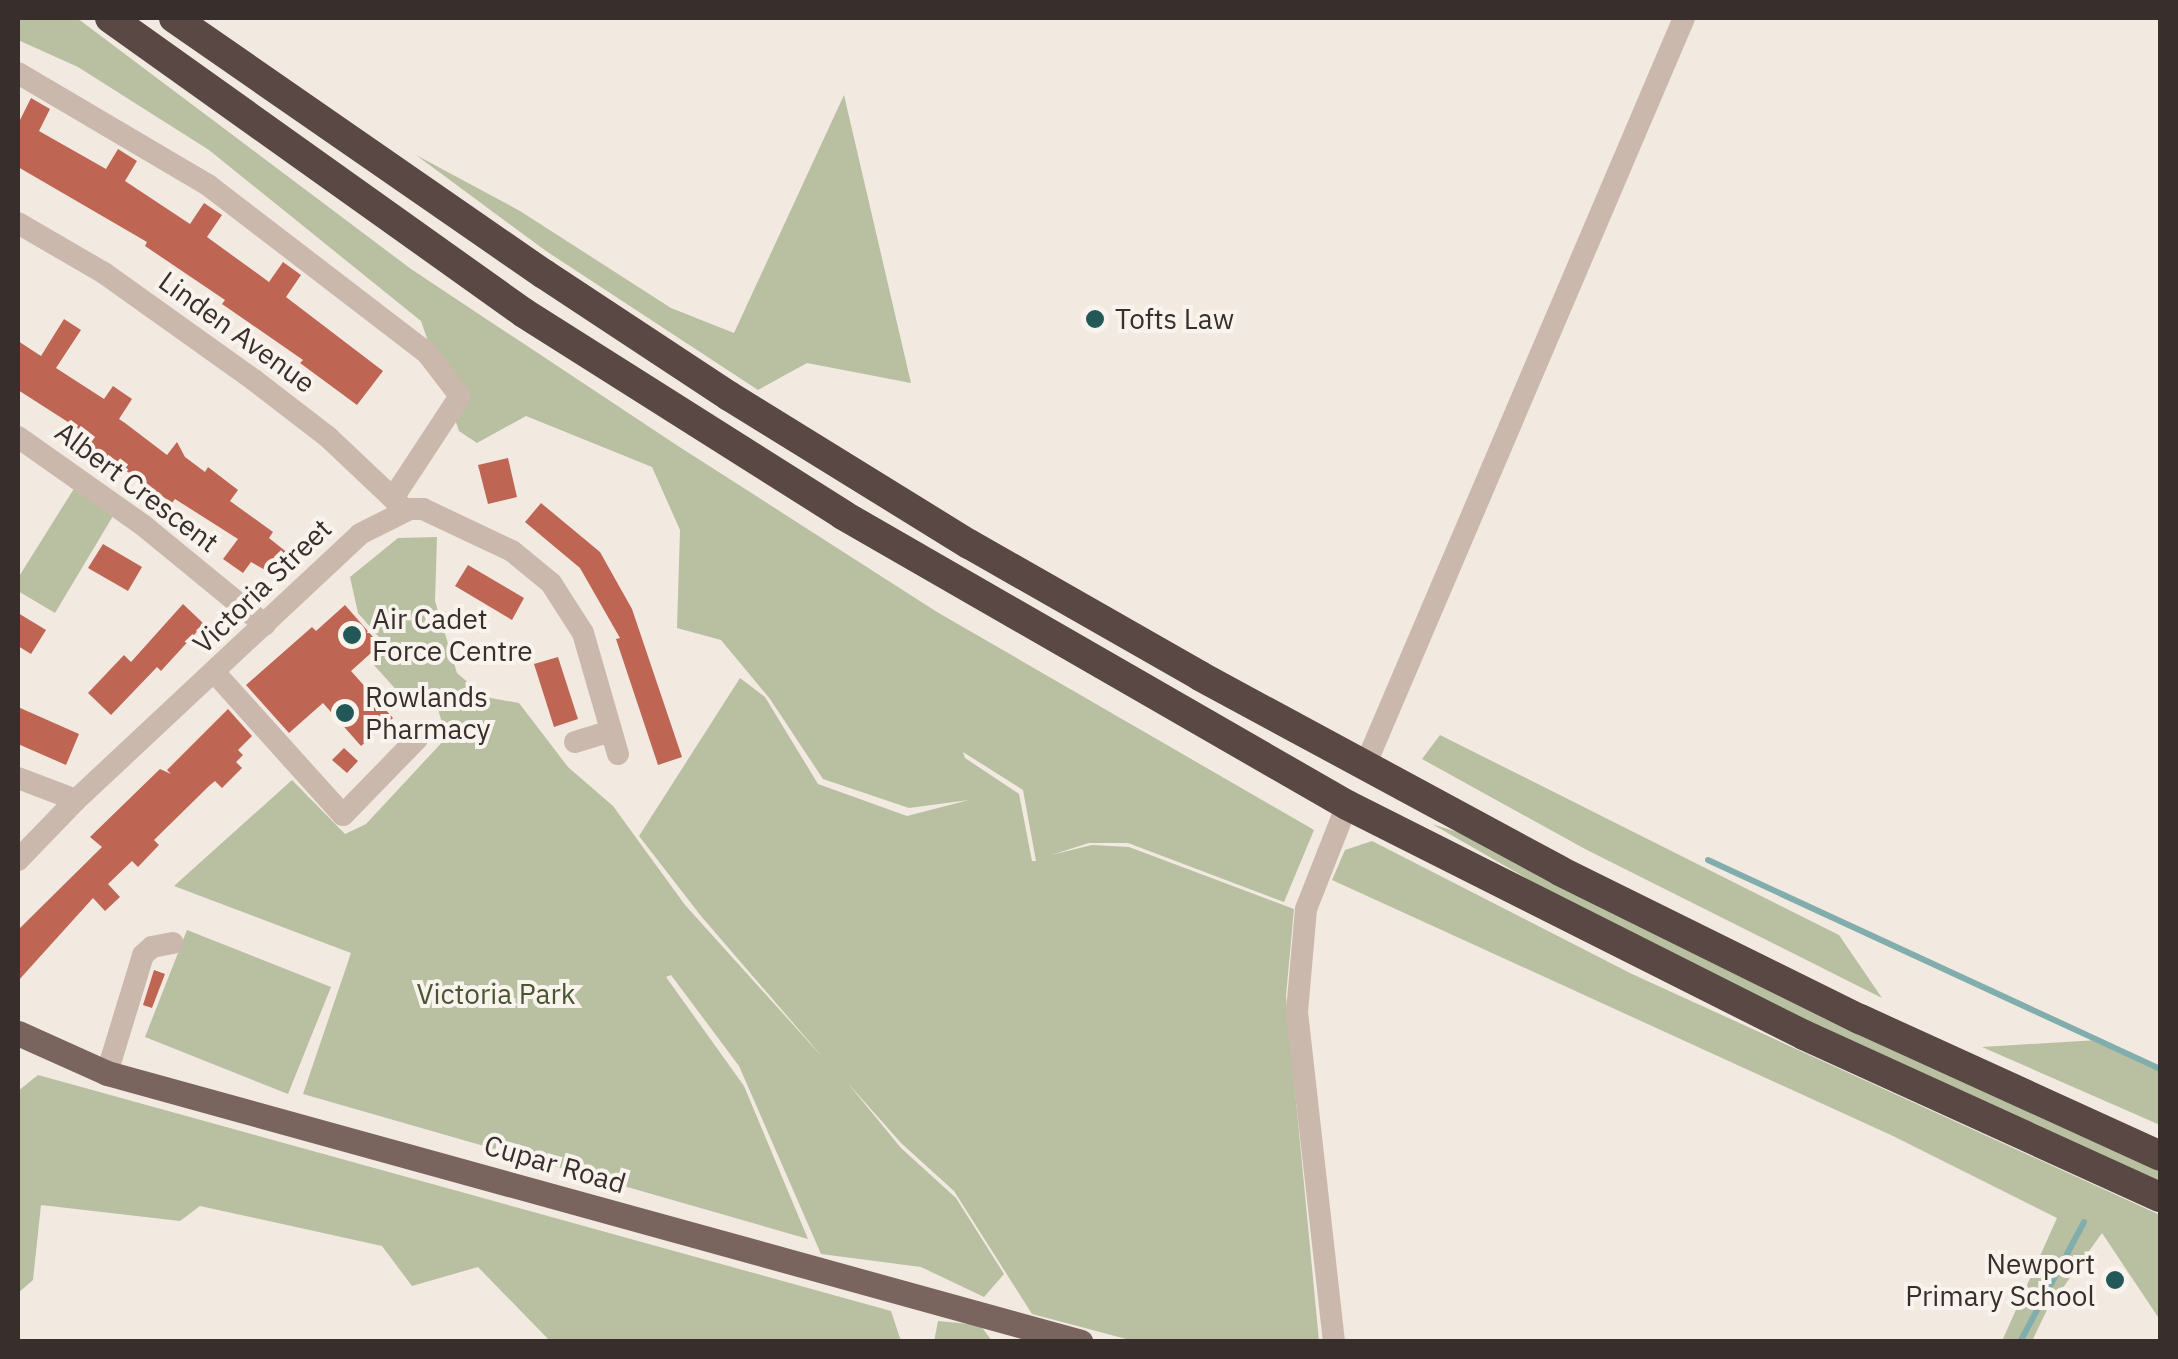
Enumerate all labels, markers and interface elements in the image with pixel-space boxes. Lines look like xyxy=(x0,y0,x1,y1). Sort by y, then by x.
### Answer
street label: Linden Avenue xyxy=(152,264,322,400)
place label: Tofts Law xyxy=(1115,302,1234,336)
marker: Tofts Law xyxy=(1084,308,1106,330)
street label: Albert Crescent xyxy=(49,415,225,559)
street label: Victoria Street xyxy=(186,512,338,660)
place label: Air Cadet Force Centre xyxy=(372,602,533,668)
marker: Air Cadet Force Centre xyxy=(341,624,363,646)
place label: Rowlands Pharmacy xyxy=(365,680,491,746)
marker: Rowlands Pharmacy xyxy=(334,702,356,724)
park label: Victoria Park xyxy=(416,977,576,1011)
street label: Cupar Road xyxy=(480,1128,630,1200)
place label: Newport Primary School xyxy=(1905,1247,2095,1313)
marker: Newport Primary School xyxy=(2104,1269,2126,1291)

